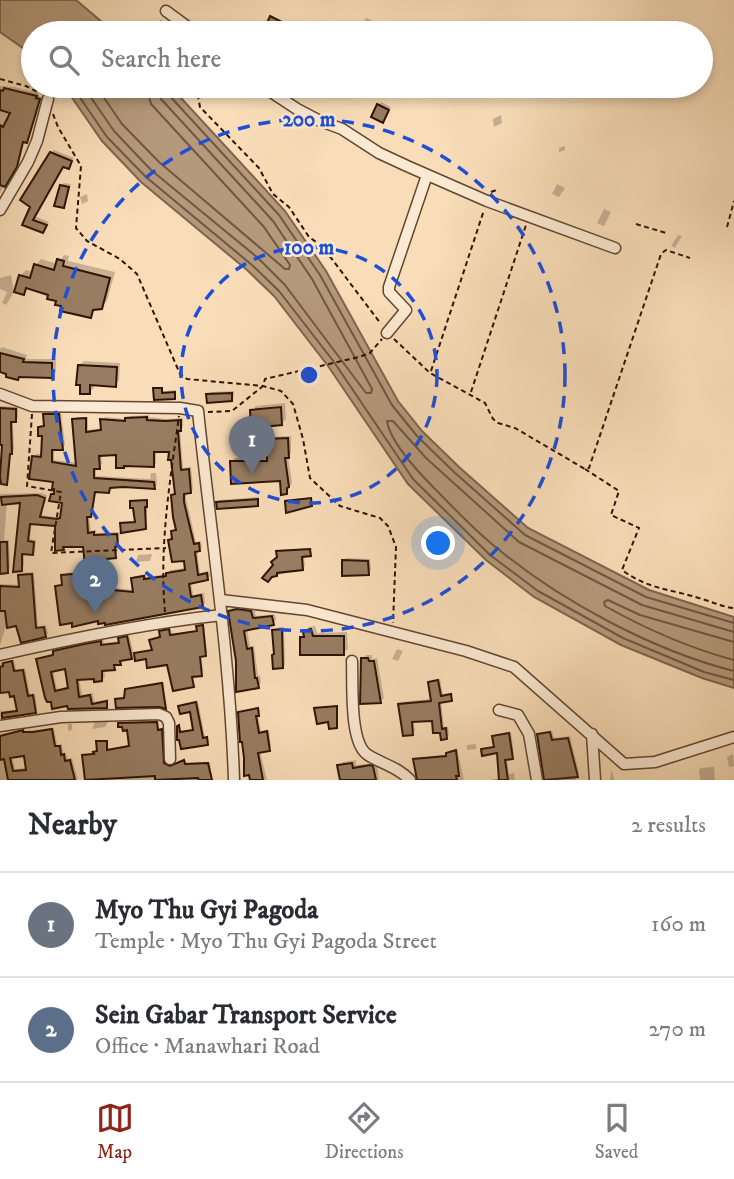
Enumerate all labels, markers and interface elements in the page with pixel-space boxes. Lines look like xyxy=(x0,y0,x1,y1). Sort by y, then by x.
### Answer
search box xyxy=(21,21,713,98)
icon: search xyxy=(45,41,83,79)
text: Search here xyxy=(101,43,221,76)
text: 200 m xyxy=(282,107,336,133)
text: 100 m xyxy=(284,235,334,261)
centre of rings xyxy=(297,363,321,387)
pin: 1 xyxy=(229,416,275,474)
your location xyxy=(421,526,455,560)
pin: 2 xyxy=(72,556,118,614)
text: Nearby xyxy=(28,807,117,844)
text: 2 results xyxy=(631,811,706,840)
text: Myo Thu Gyi Pagoda xyxy=(95,894,318,927)
text: 1 xyxy=(47,910,55,939)
text: 160 m xyxy=(651,910,706,939)
text: Temple · Myo Thu Gyi Pagoda Street xyxy=(95,927,437,956)
text: Sein Gabar Transport Service xyxy=(95,999,397,1032)
text: 2 xyxy=(45,1015,57,1044)
text: 270 m xyxy=(649,1015,706,1044)
text: Office · Manawhari Road xyxy=(95,1032,320,1061)
tab: Map xyxy=(96,1099,134,1164)
tab: Directions xyxy=(325,1099,404,1164)
tab: Saved xyxy=(595,1099,638,1164)

